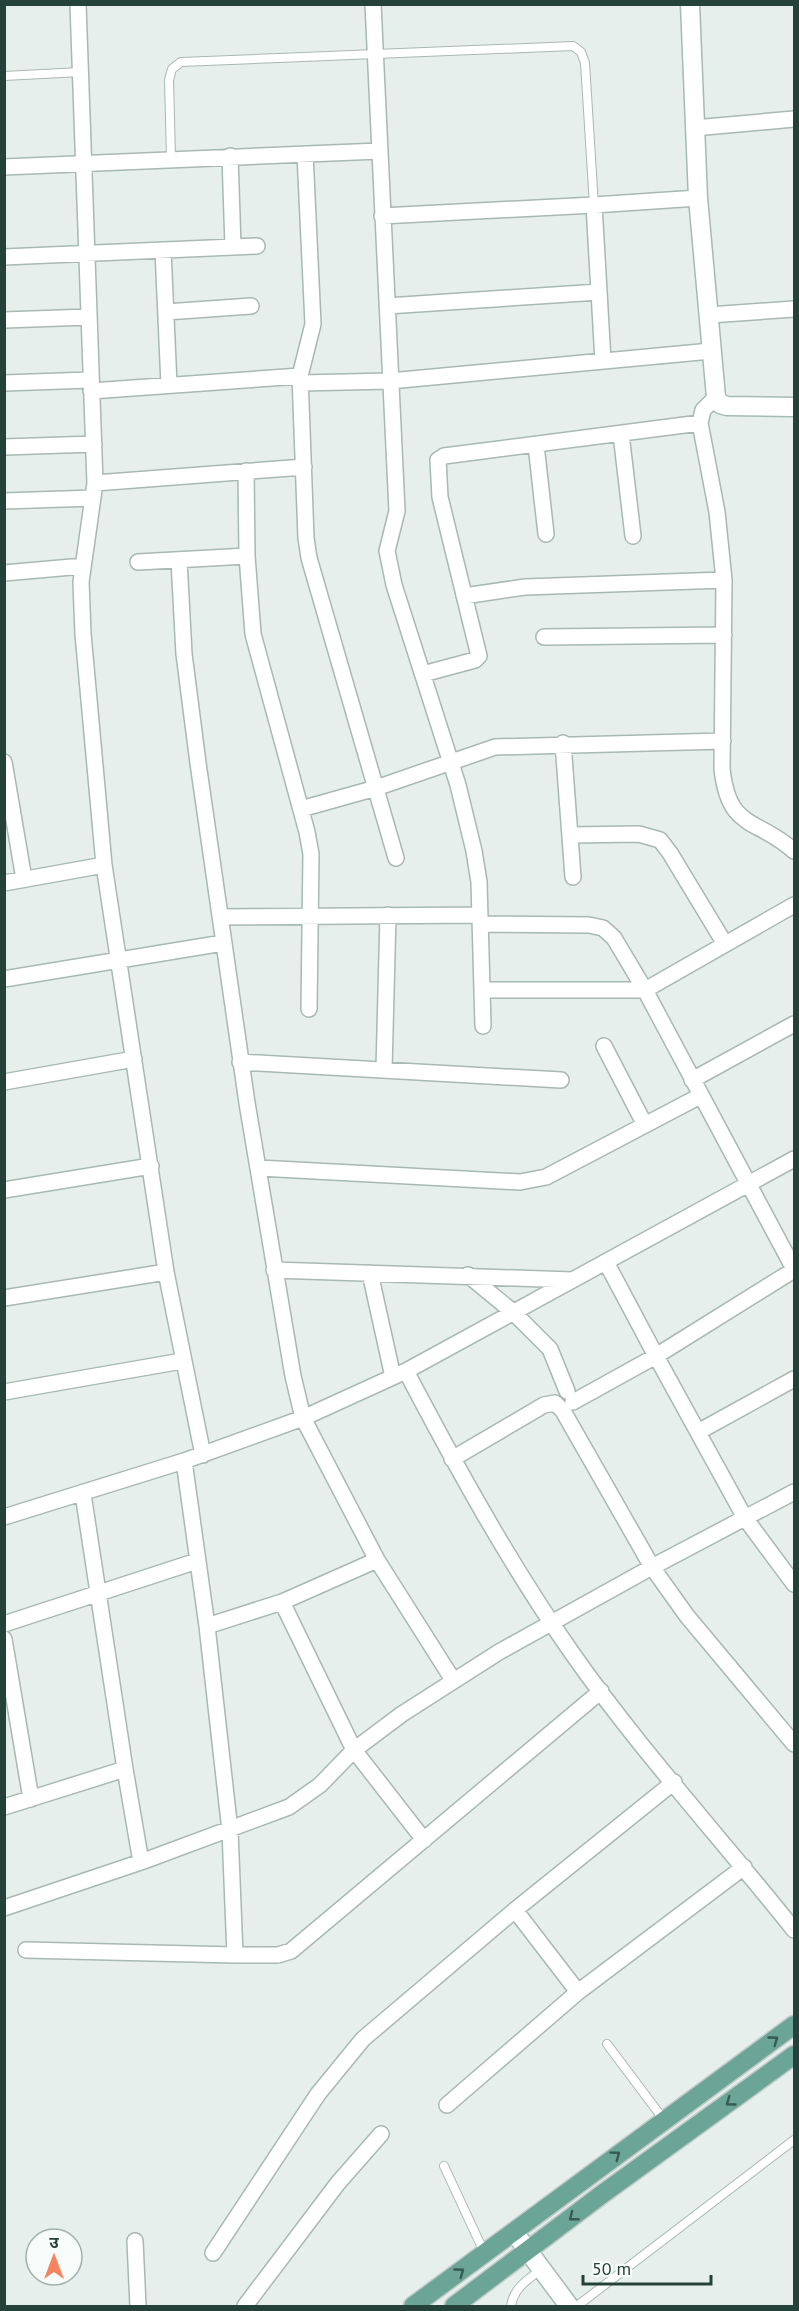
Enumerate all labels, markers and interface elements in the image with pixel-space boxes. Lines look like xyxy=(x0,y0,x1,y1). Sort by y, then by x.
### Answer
one-way arrow xyxy=(767,2036,778,2047)
one-way arrow xyxy=(726,2094,737,2105)
one-way arrow xyxy=(610,2152,621,2163)
one-way arrow xyxy=(569,2210,580,2221)
north arrow xyxy=(24,2227,84,2287)
text: उ xyxy=(49,2232,59,2252)
scale bar xyxy=(583,2248,710,2286)
text: 50 m xyxy=(592,2257,631,2280)
one-way arrow xyxy=(453,2268,464,2279)

